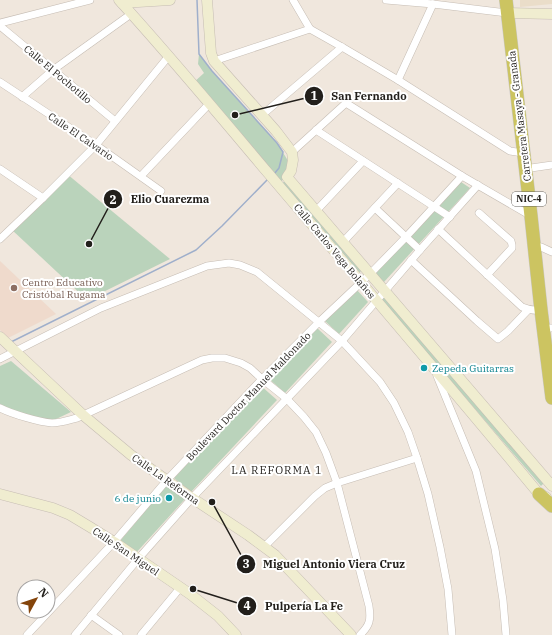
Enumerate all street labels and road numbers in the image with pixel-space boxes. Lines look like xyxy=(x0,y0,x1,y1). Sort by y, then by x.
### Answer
street label: Calle El Pochotillo xyxy=(21,42,94,107)
street label: Carretera Masaya - Granada xyxy=(505,49,534,182)
street label: Calle El Calvario xyxy=(46,110,116,163)
road number: NIC-4 xyxy=(512,192,546,206)
street label: Calle Carlos Vega Bolaños xyxy=(291,201,378,302)
street label: Boulevard Doctor Manuel Maldonado xyxy=(183,329,314,464)
street label: Calle La Reforma xyxy=(129,451,202,508)
street label: Calle San Miguel xyxy=(90,524,161,578)

